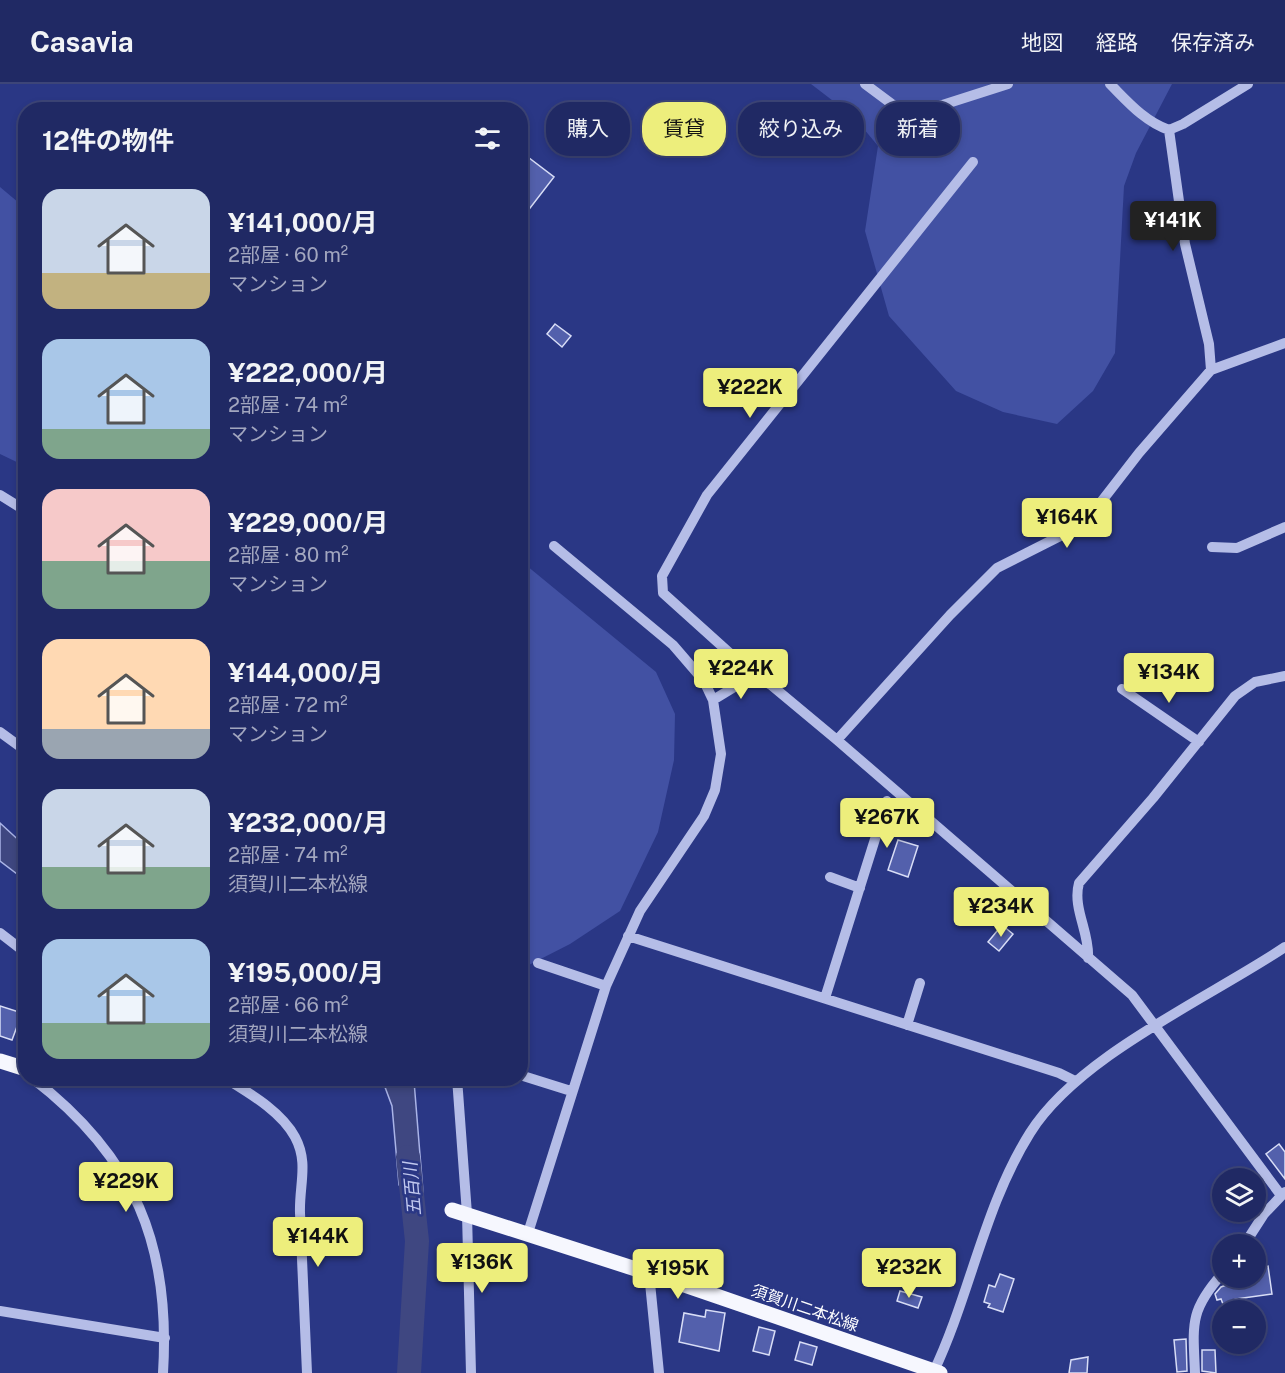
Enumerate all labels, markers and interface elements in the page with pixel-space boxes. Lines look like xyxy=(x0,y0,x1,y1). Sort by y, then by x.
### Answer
text: Casavia xyxy=(30,25,134,58)
text: 地図 xyxy=(1021,30,1063,55)
text: 経路 xyxy=(1096,30,1138,55)
text: 保存済み xyxy=(1171,30,1255,55)
chip: 購入 xyxy=(546,102,630,156)
chip: 賃貸 xyxy=(642,102,726,156)
chip: 絞り込み xyxy=(738,102,864,156)
chip: 新着 xyxy=(876,102,960,156)
icon: filters xyxy=(471,122,504,155)
text: 12件の物件 xyxy=(42,125,174,156)
pin: ¥141K xyxy=(1131,201,1215,252)
text: ¥141,000/月 xyxy=(228,207,378,238)
text: ¥141K xyxy=(1144,208,1202,232)
icon: home xyxy=(90,213,162,285)
text: 2部屋 · 60 m² xyxy=(228,243,348,267)
text: マンション xyxy=(228,272,328,296)
text: ¥222,000/月 xyxy=(228,357,388,388)
icon: home xyxy=(90,363,162,435)
pin: ¥222K xyxy=(708,368,792,419)
text: ¥222K xyxy=(717,375,783,399)
text: 2部屋 · 74 m² xyxy=(228,393,348,417)
text: マンション xyxy=(228,422,328,446)
pin: ¥164K xyxy=(1025,498,1109,549)
text: ¥164K xyxy=(1036,505,1098,529)
text: ¥229,000/月 xyxy=(228,507,389,538)
icon: home xyxy=(90,513,162,585)
text: 2部屋 · 80 m² xyxy=(228,543,349,567)
text: マンション xyxy=(228,572,328,596)
pin: ¥224K xyxy=(699,649,783,700)
pin: ¥134K xyxy=(1127,653,1211,704)
text: ¥224K xyxy=(708,656,774,680)
text: ¥144,000/月 xyxy=(228,657,384,688)
text: ¥134K xyxy=(1138,660,1200,684)
icon: home xyxy=(90,663,162,735)
text: 2部屋 · 72 m² xyxy=(228,693,348,717)
text: マンション xyxy=(228,722,328,746)
pin: ¥267K xyxy=(845,798,929,849)
text: ¥267K xyxy=(854,805,920,829)
text: ¥232,000/月 xyxy=(228,807,389,838)
icon: home xyxy=(90,813,162,885)
text: 2部屋 · 74 m² xyxy=(228,843,348,867)
text: 須賀川二本松線 xyxy=(228,872,368,896)
pin: ¥234K xyxy=(959,887,1043,938)
text: ¥234K xyxy=(968,894,1034,918)
text: ¥195,000/月 xyxy=(228,957,384,988)
icon: home xyxy=(90,963,162,1035)
text: 2部屋 · 66 m² xyxy=(228,993,348,1017)
text: 須賀川二本松線 xyxy=(228,1022,368,1046)
water label: 五百川 xyxy=(399,1159,425,1217)
pin: ¥229K xyxy=(84,1162,168,1213)
map controls xyxy=(1212,1168,1266,1354)
button: layers xyxy=(1212,1168,1266,1222)
text: ¥229K xyxy=(93,1169,159,1193)
pin: ¥144K xyxy=(276,1217,360,1268)
text: ¥144K xyxy=(287,1224,349,1248)
button: + xyxy=(1212,1234,1266,1288)
pin: ¥136K xyxy=(440,1243,524,1294)
pin: ¥232K xyxy=(867,1248,951,1299)
pin: ¥195K xyxy=(636,1249,720,1300)
text: ¥136K xyxy=(451,1250,513,1274)
text: ¥232K xyxy=(876,1255,942,1279)
text: ¥195K xyxy=(647,1256,709,1280)
street label: 須賀川二本松線 xyxy=(749,1281,861,1335)
button: − xyxy=(1212,1300,1266,1354)

